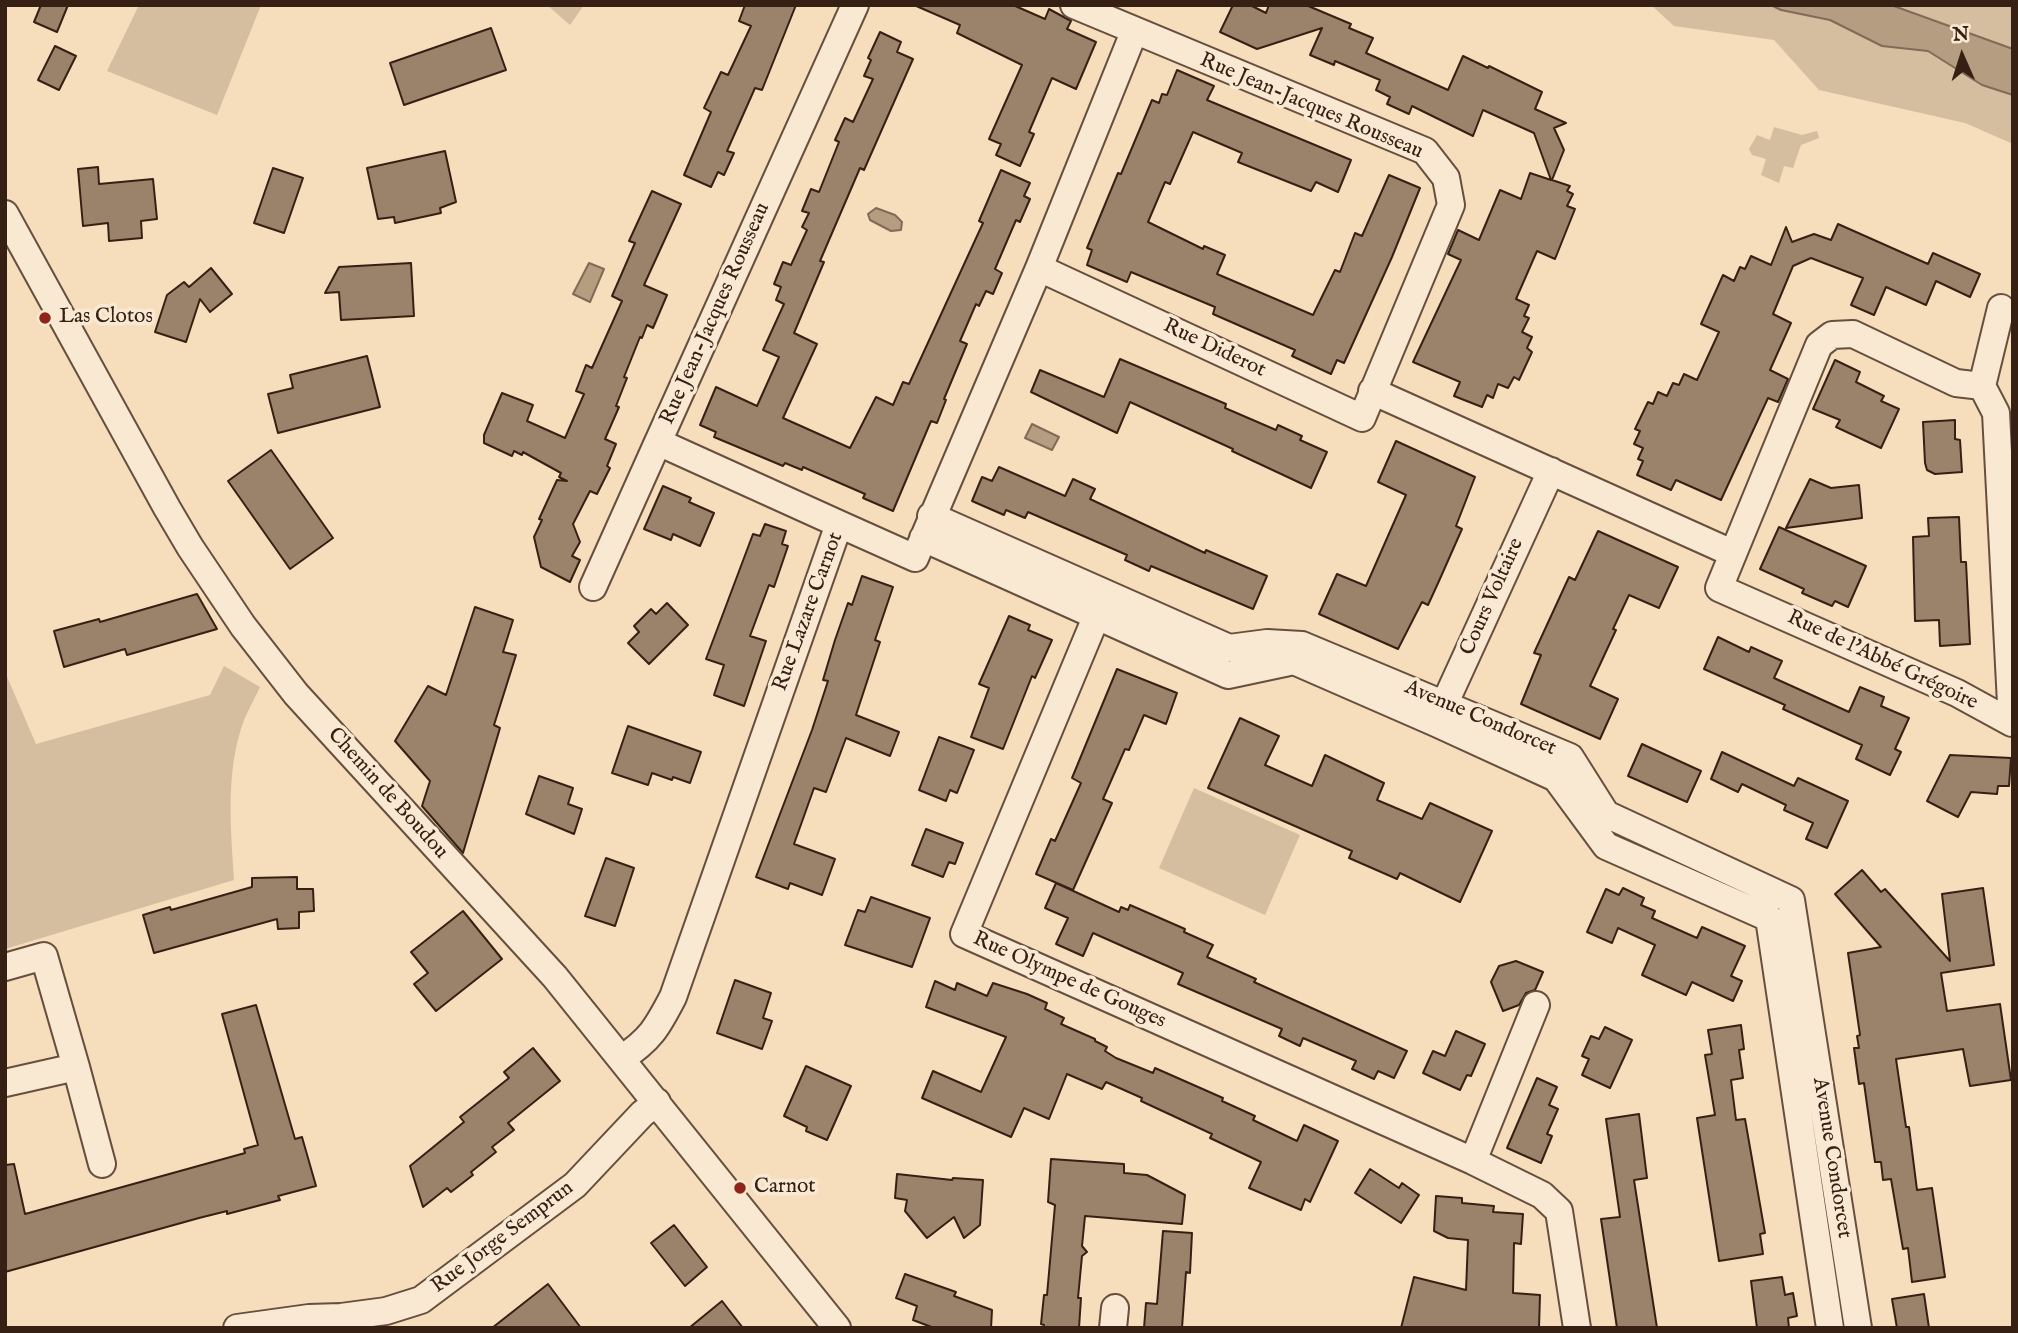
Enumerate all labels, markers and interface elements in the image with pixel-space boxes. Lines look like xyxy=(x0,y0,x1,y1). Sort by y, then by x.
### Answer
north arrow xyxy=(1927,21,1997,91)
text: N xyxy=(1952,23,1970,47)
street label: Rue Jean-Jacques Rousseau xyxy=(1196,49,1426,165)
street label: Rue Jean-Jacques Rousseau xyxy=(656,199,776,429)
place label: Las Clotos xyxy=(59,305,153,331)
marker: Las Clotos xyxy=(37,310,53,326)
street label: Rue Diderot xyxy=(1159,314,1269,384)
street label: Rue Lazare Carnot xyxy=(769,529,849,695)
street label: Cours Voltaire xyxy=(1456,534,1530,660)
street label: Rue de l'Abbé Grégoire xyxy=(1783,606,1981,716)
street label: Avenue Condorcet xyxy=(1400,676,1560,762)
street label: Chemin de Boudou xyxy=(321,723,453,865)
street label: Rue Olympe de Gouges xyxy=(969,927,1169,1035)
street label: Avenue Condorcet xyxy=(1806,1076,1856,1240)
place label: Carnot xyxy=(754,1175,816,1201)
street label: Rue Jorge Semprun xyxy=(427,1176,579,1300)
marker: Carnot xyxy=(732,1180,748,1196)

